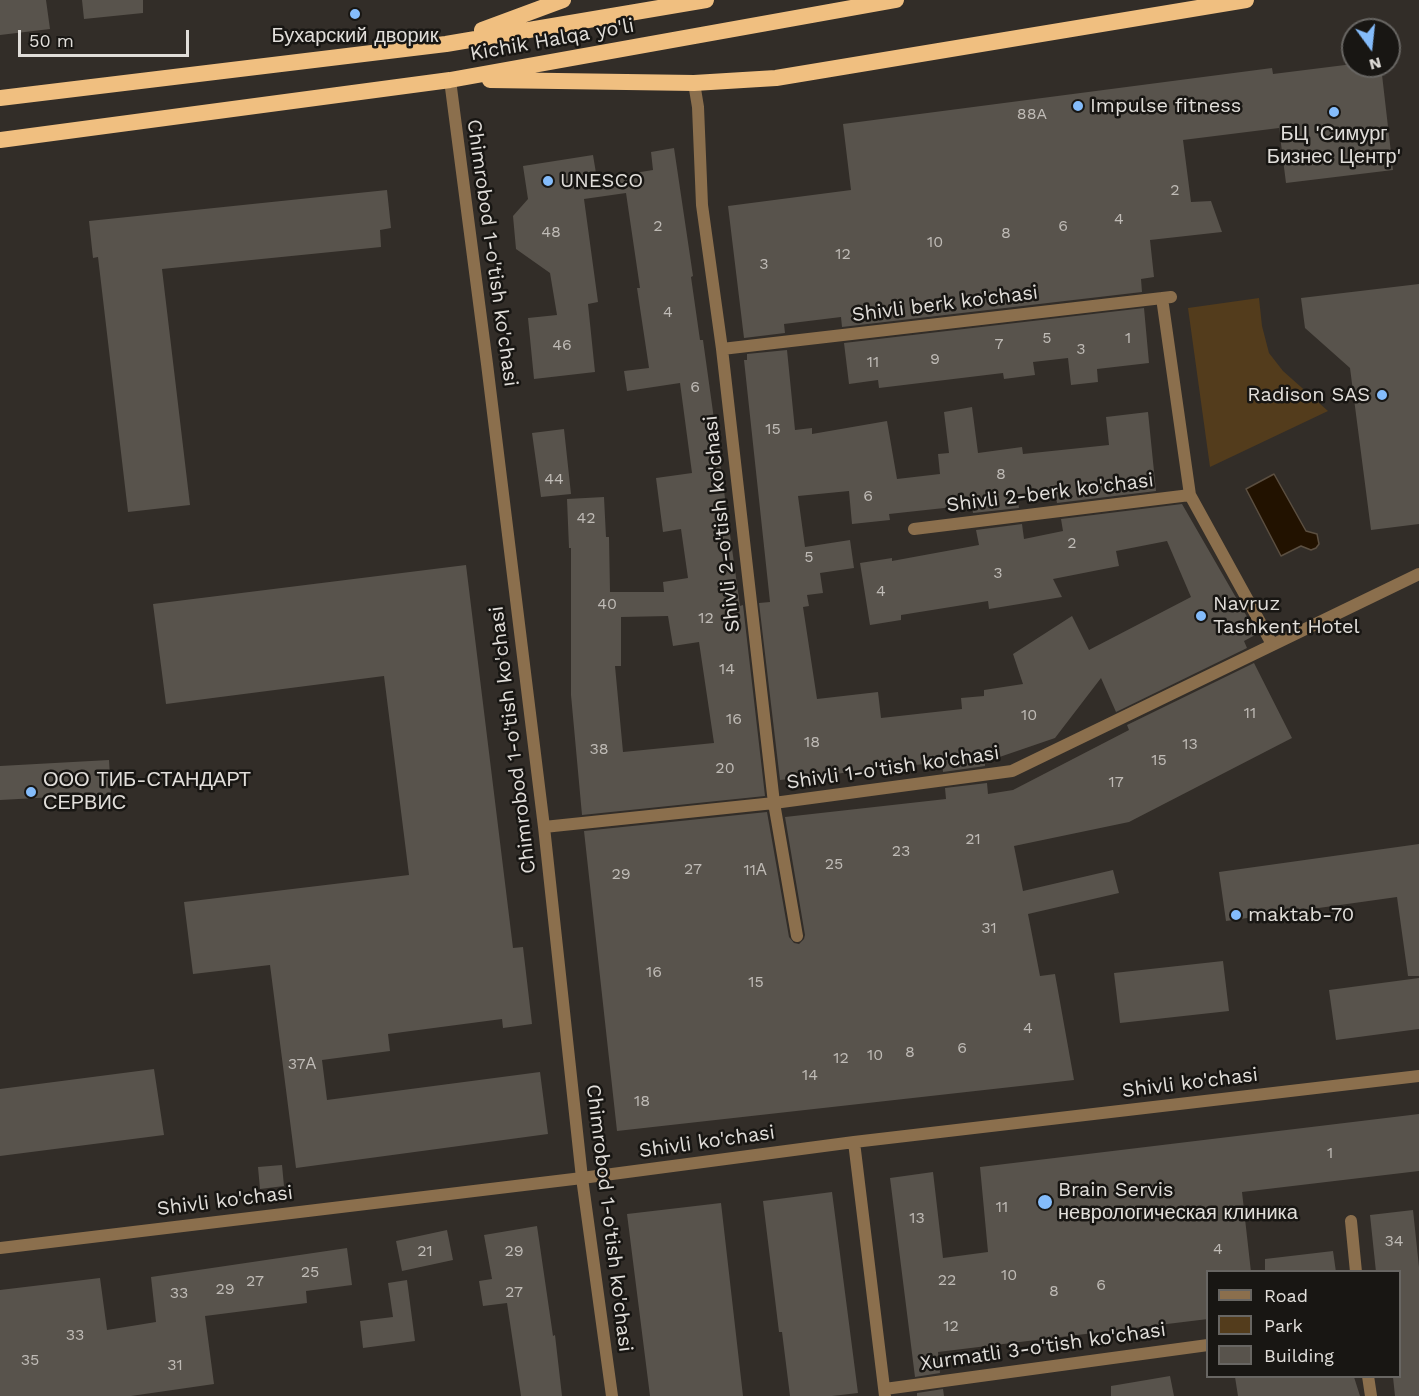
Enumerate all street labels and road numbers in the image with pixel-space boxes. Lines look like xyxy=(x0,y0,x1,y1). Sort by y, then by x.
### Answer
street label: Kichik Halqa yo'li xyxy=(468,14,636,66)
street label: Chimrobod 1-o'tish ko'chasi xyxy=(461,118,523,388)
street label: Shivli berk ko'chasi xyxy=(851,281,1039,327)
street label: Shivli 2-o'tish ko'chasi xyxy=(699,414,745,634)
street label: Shivli 2-berk ko'chasi xyxy=(945,468,1155,518)
street label: Chimrobod 1-o'tish ko'chasi xyxy=(485,605,541,875)
street label: Shivli 1-o'tish ko'chasi xyxy=(785,741,1001,795)
street label: Shivli ko'chasi xyxy=(1121,1063,1259,1103)
street label: Chimrobod 1-o'tish ko'chasi xyxy=(581,1083,637,1353)
street label: Shivli ko'chasi xyxy=(638,1121,776,1163)
street label: Shivli ko'chasi xyxy=(156,1181,294,1221)
street label: Xurmatli 3-o'tish ko'chasi xyxy=(919,1318,1167,1376)

